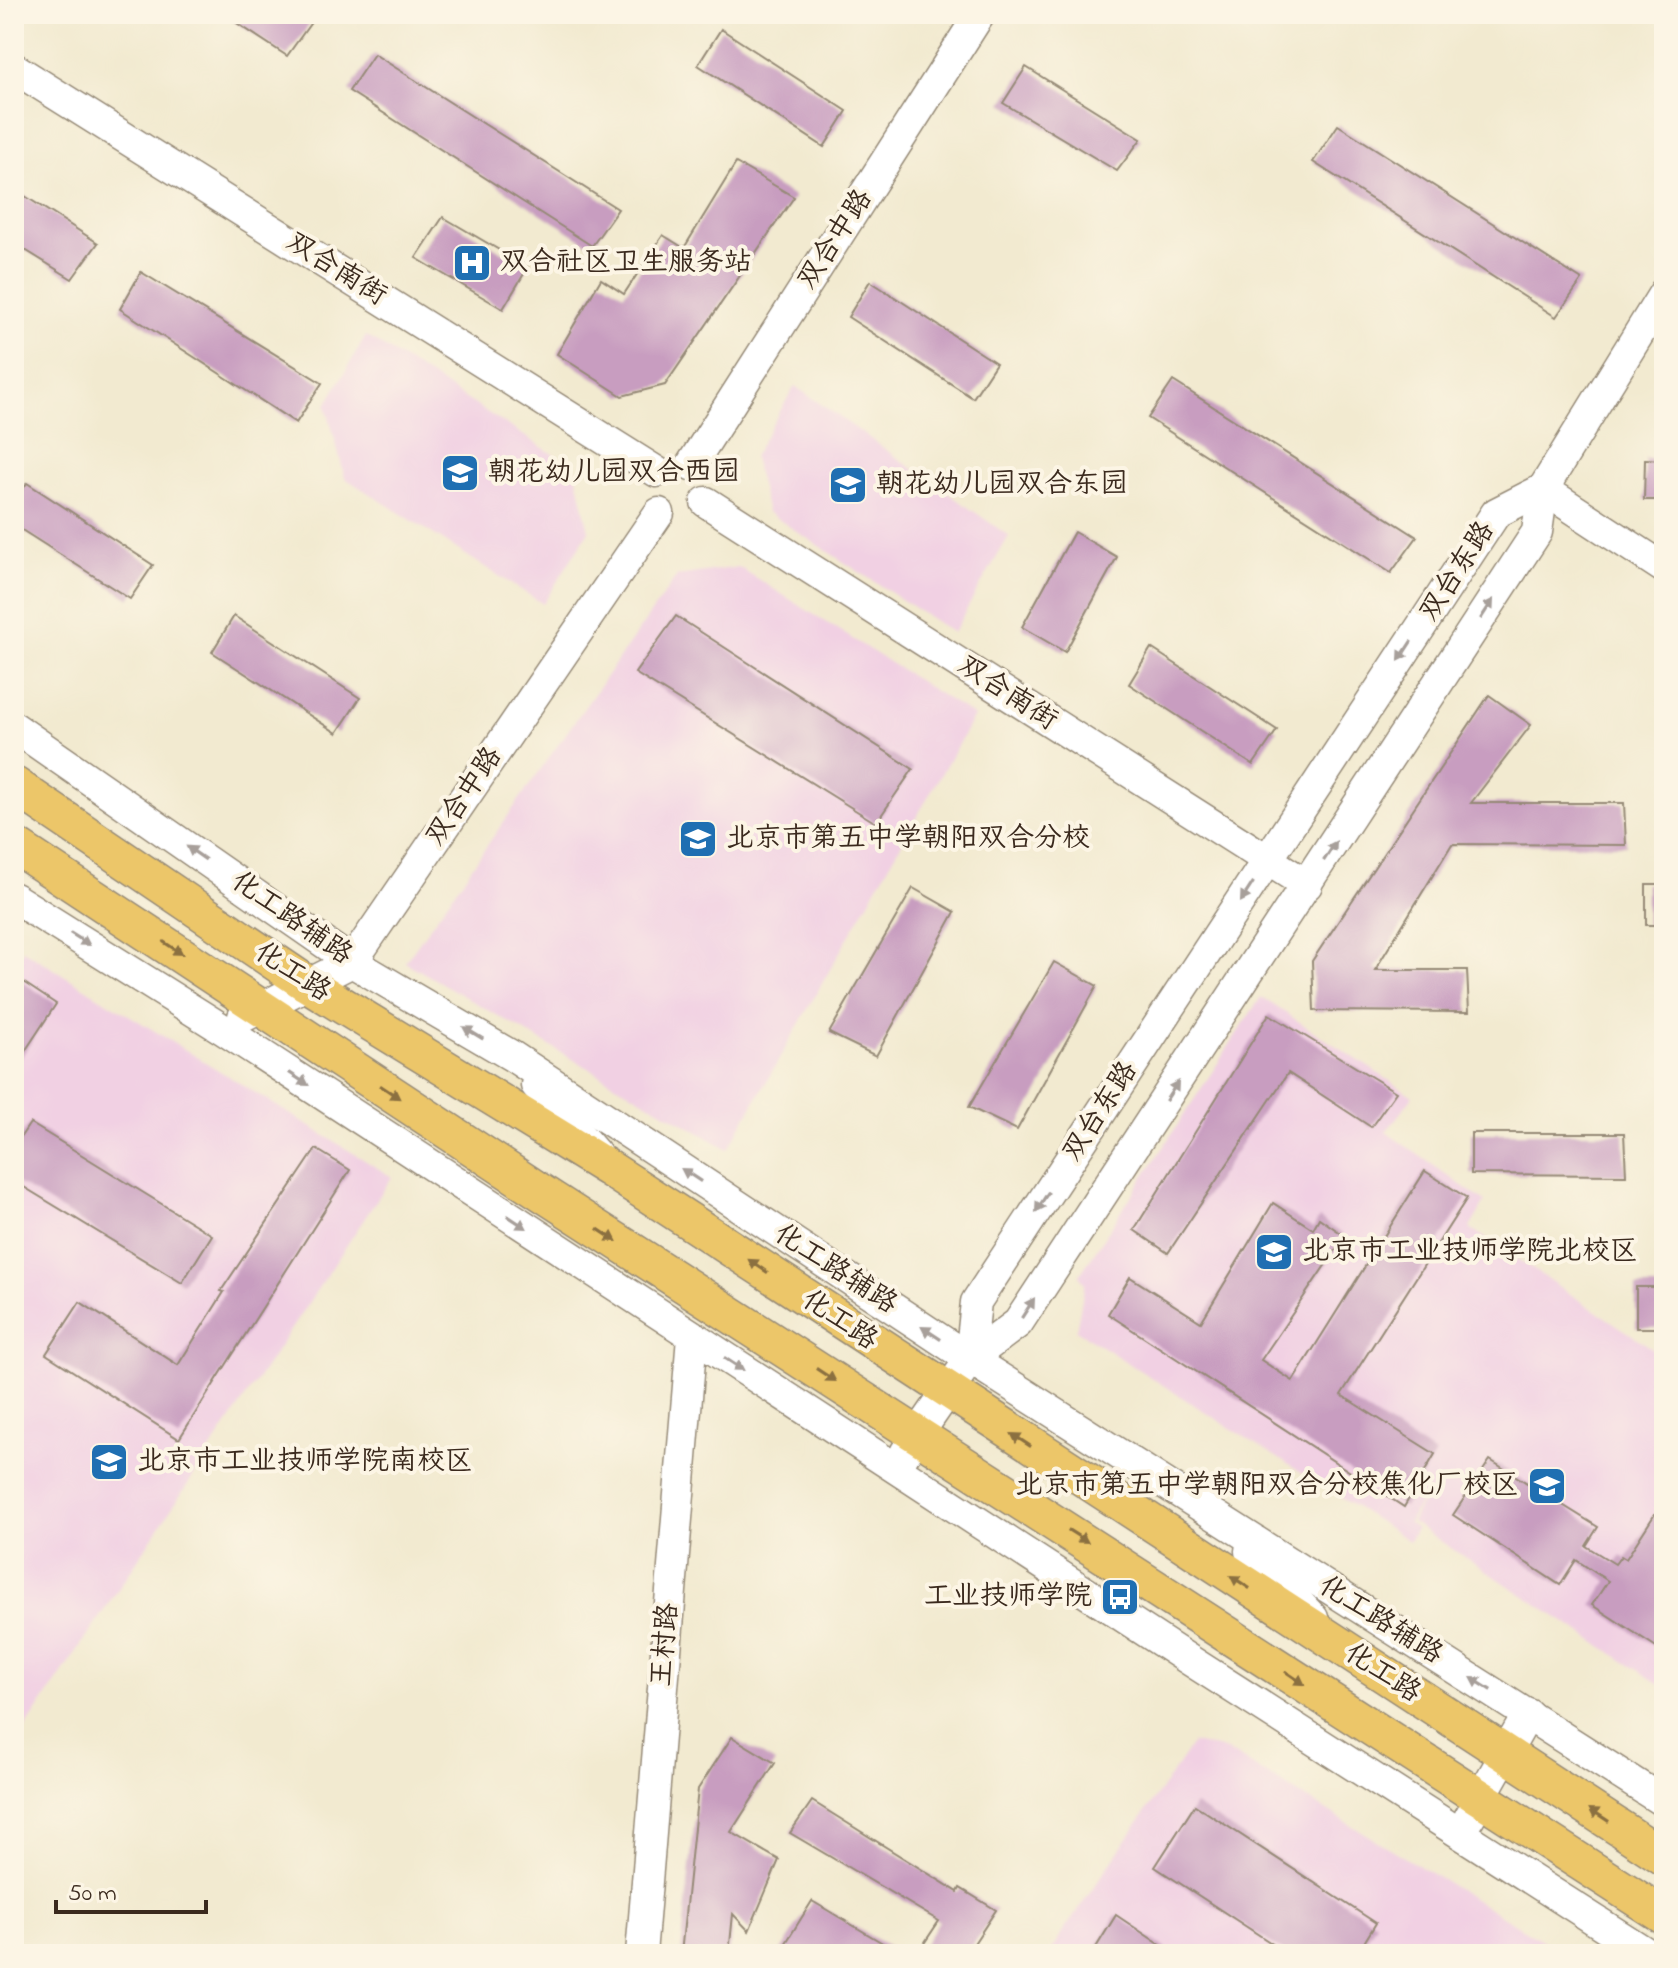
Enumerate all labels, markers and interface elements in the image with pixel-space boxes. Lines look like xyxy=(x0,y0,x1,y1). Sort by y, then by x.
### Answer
street label: 双合中路 xyxy=(788,182,884,298)
street label: 双合南街 xyxy=(278,223,394,317)
hospital icon: 双合社区卫生服务站 xyxy=(451,242,493,284)
place label: 双合社区卫生服务站 xyxy=(500,243,752,284)
school or university icon: 朝花幼儿园双合西园 xyxy=(439,452,481,494)
place label: 朝花幼儿园双合西园 xyxy=(488,453,740,494)
school or university icon: 朝花幼儿园双合东园 xyxy=(827,464,869,506)
place label: 朝花幼儿园双合东园 xyxy=(876,465,1128,506)
street label: 双台东路 xyxy=(1410,514,1506,630)
one-way arrow xyxy=(1479,598,1493,620)
one-way arrow xyxy=(1399,640,1413,662)
street label: 双合南街 xyxy=(949,646,1065,742)
street label: 双合中路 xyxy=(417,739,513,855)
school or university icon: 北京市第五中学朝阳双合分校 xyxy=(677,818,719,860)
place label: 北京市第五中学朝阳双合分校 xyxy=(726,819,1090,860)
one-way arrow xyxy=(1322,840,1337,861)
one-way arrow xyxy=(186,846,207,861)
street label: 化工路辅路 xyxy=(224,865,358,973)
one-way arrow xyxy=(1239,881,1254,902)
one-way arrow xyxy=(69,932,91,946)
street label: 化工路 xyxy=(248,936,336,1010)
one-way arrow xyxy=(162,941,184,955)
one-way arrow xyxy=(462,1026,484,1040)
street label: 双台东路 xyxy=(1053,1054,1149,1170)
one-way arrow xyxy=(288,1071,310,1086)
one-way arrow xyxy=(1164,1081,1179,1102)
one-way arrow xyxy=(379,1084,401,1098)
one-way arrow xyxy=(680,1168,702,1182)
one-way arrow xyxy=(1035,1191,1050,1213)
one-way arrow xyxy=(506,1214,527,1229)
street label: 化工路辅路 xyxy=(767,1218,903,1322)
one-way arrow xyxy=(596,1227,618,1241)
school or university icon: 北京市工业技师学院北校区 xyxy=(1253,1231,1295,1273)
place label: 北京市工业技师学院北校区 xyxy=(1302,1232,1638,1273)
one-way arrow xyxy=(747,1259,768,1274)
street label: 化工路 xyxy=(795,1284,883,1358)
one-way arrow xyxy=(1021,1298,1036,1319)
one-way arrow xyxy=(921,1326,942,1341)
one-way arrow xyxy=(723,1357,745,1371)
one-way arrow xyxy=(815,1368,837,1382)
one-way arrow xyxy=(1011,1433,1032,1448)
school or university icon: 北京市工业技师学院南校区 xyxy=(88,1441,130,1483)
place label: 北京市工业技师学院南校区 xyxy=(137,1442,473,1483)
school or university icon: 北京市第五中学朝阳双合分校焦化厂校区 xyxy=(1526,1465,1568,1507)
place label: 北京市第五中学朝阳双合分校焦化厂校区 xyxy=(1015,1466,1519,1507)
one-way arrow xyxy=(1067,1528,1089,1542)
street label: 化工路辅路 xyxy=(1310,1567,1450,1675)
one-way arrow xyxy=(1229,1574,1250,1589)
bus stop icon: 工业技师学院 xyxy=(1099,1576,1141,1618)
place label: 工业技师学院 xyxy=(924,1577,1092,1618)
street label: 王村路 xyxy=(642,1601,690,1689)
street label: 化工路 xyxy=(1336,1634,1428,1714)
one-way arrow xyxy=(1285,1670,1306,1685)
one-way arrow xyxy=(1470,1678,1492,1692)
one-way arrow xyxy=(1588,1807,1609,1822)
scale bar xyxy=(56,1864,206,1914)
text: 50 m xyxy=(68,1877,117,1912)

